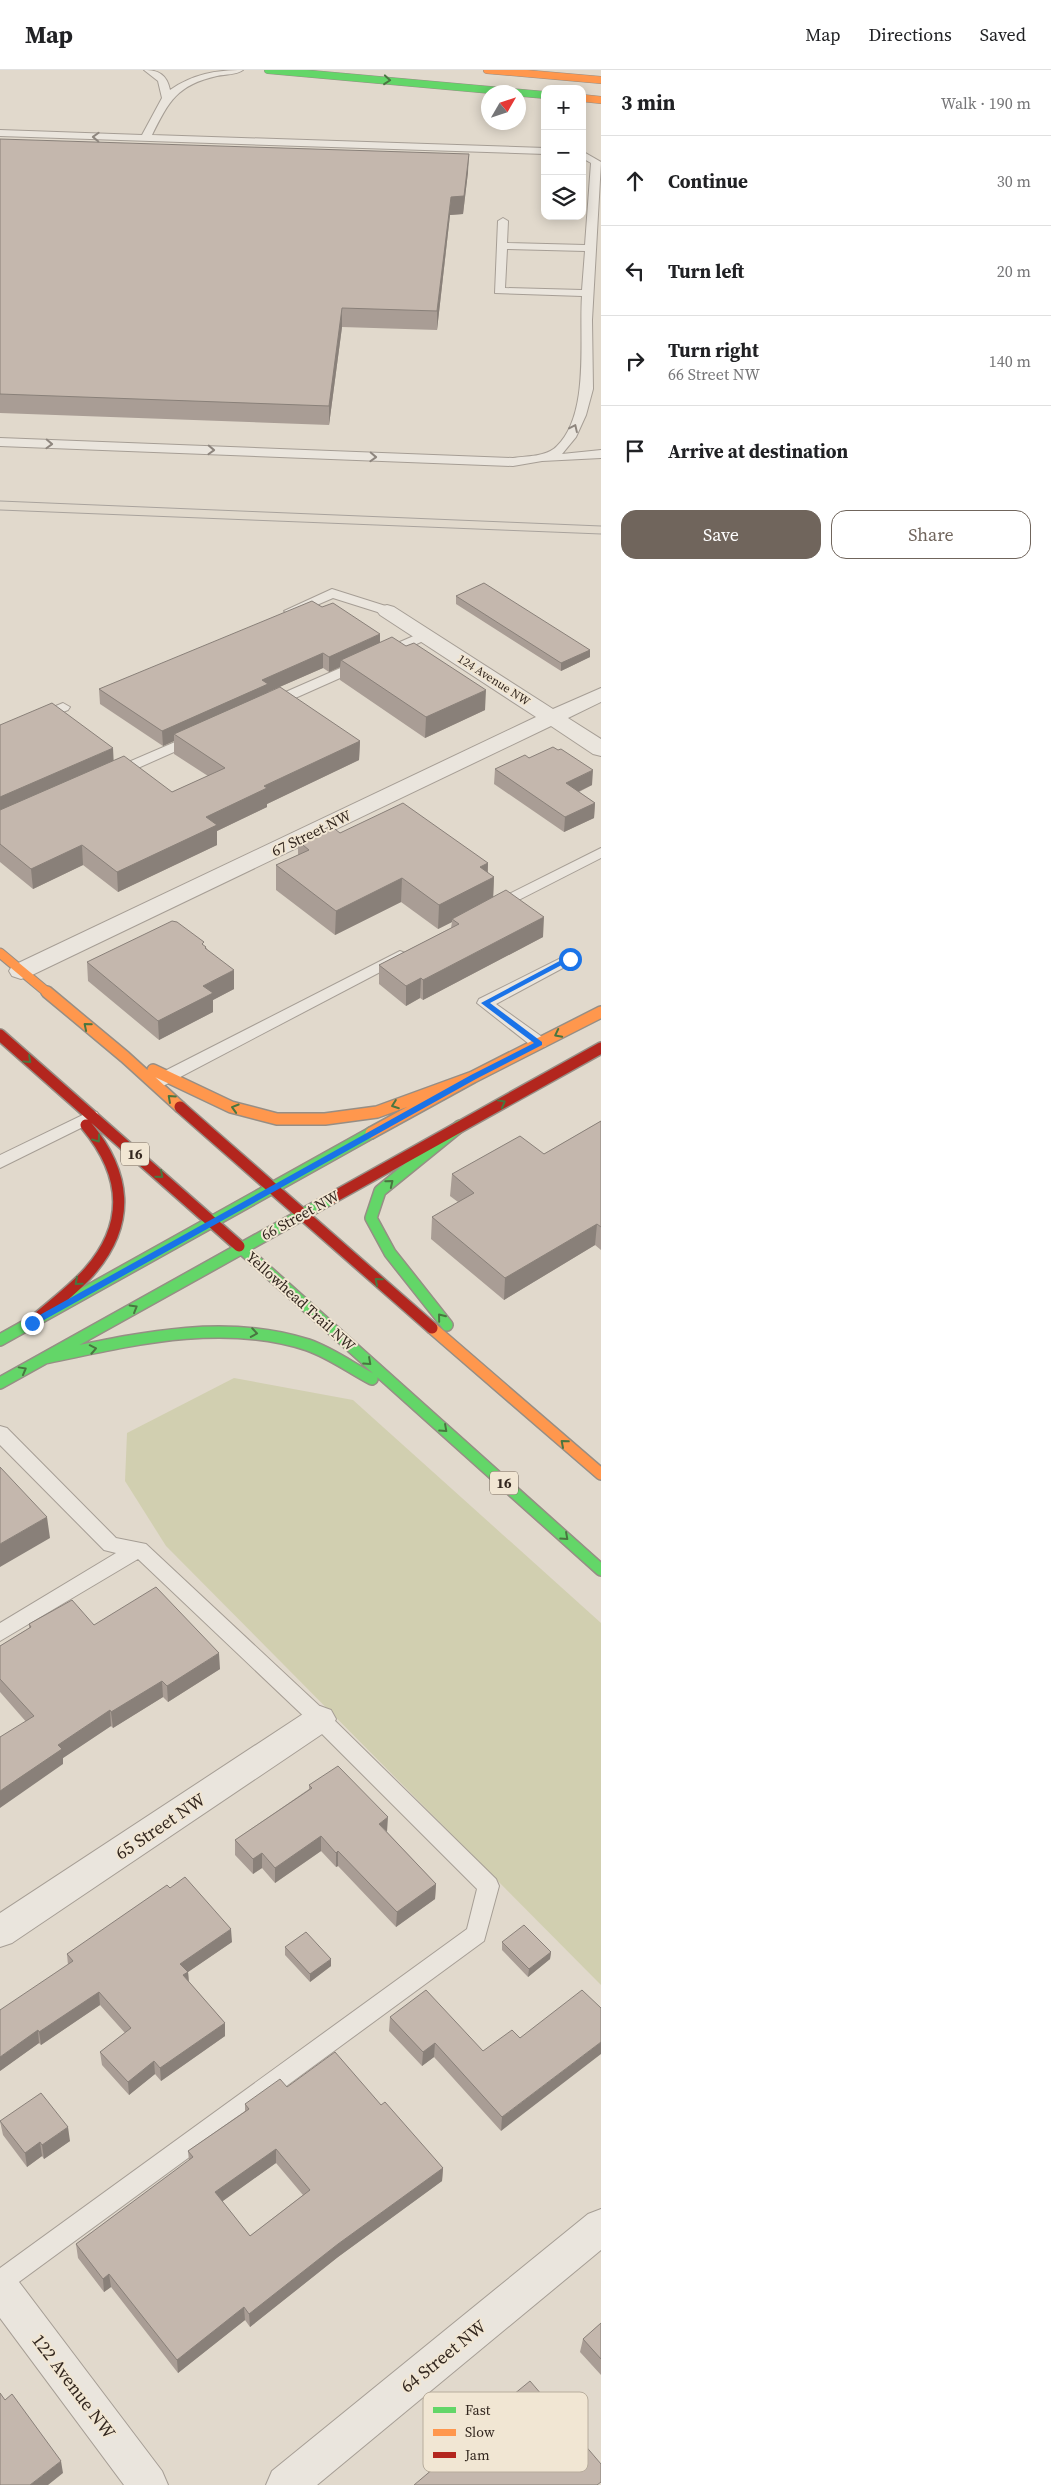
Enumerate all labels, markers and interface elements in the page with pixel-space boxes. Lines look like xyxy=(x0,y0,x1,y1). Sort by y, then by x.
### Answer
text: Map xyxy=(25,18,73,51)
text: Map xyxy=(805,22,841,47)
text: Directions xyxy=(869,22,952,47)
text: Saved xyxy=(980,22,1026,47)
one-way arrow xyxy=(383,74,391,85)
north arrow xyxy=(481,85,526,130)
map controls xyxy=(541,85,586,220)
button: + xyxy=(541,85,586,130)
text: 3 min xyxy=(621,88,676,117)
text: Walk · 190 m xyxy=(941,92,1031,114)
button: − xyxy=(541,130,586,175)
one-way arrow xyxy=(92,131,100,142)
icon: ahead xyxy=(621,167,649,195)
text: Continue xyxy=(668,168,748,194)
text: 30 m xyxy=(997,170,1031,192)
button: layers xyxy=(541,175,586,220)
icon: left xyxy=(621,257,649,285)
text: Turn left xyxy=(668,258,744,284)
text: 20 m xyxy=(997,260,1031,282)
text: Turn right xyxy=(668,337,759,363)
icon: right xyxy=(621,347,649,375)
text: 140 m xyxy=(989,350,1031,372)
text: 66 Street NW xyxy=(668,363,760,385)
one-way arrow xyxy=(568,424,579,433)
icon: arrive xyxy=(621,437,649,465)
one-way arrow xyxy=(45,438,53,449)
text: Arrive at destination xyxy=(668,438,848,464)
one-way arrow xyxy=(208,445,215,455)
one-way arrow xyxy=(370,451,378,462)
button: Save xyxy=(621,510,821,559)
button: Share xyxy=(831,510,1031,559)
street label: 124 Avenue NW xyxy=(455,651,534,710)
street label: 67 Street NW xyxy=(268,804,355,861)
route start xyxy=(559,948,582,971)
one-way arrow xyxy=(84,1023,93,1031)
one-way arrow xyxy=(554,1028,563,1038)
one-way arrow xyxy=(23,1054,32,1063)
one-way arrow xyxy=(167,1095,176,1104)
one-way arrow xyxy=(391,1099,399,1109)
one-way arrow xyxy=(497,1099,506,1109)
one-way arrow xyxy=(231,1103,240,1113)
one-way arrow xyxy=(91,1133,99,1142)
road number: 16 xyxy=(121,1142,149,1166)
one-way arrow xyxy=(154,1170,163,1179)
one-way arrow xyxy=(384,1181,393,1189)
street label: 66 Street NW xyxy=(257,1185,343,1245)
street label: Yellowhead Trail NW xyxy=(242,1246,361,1356)
one-way arrow xyxy=(74,1276,83,1285)
one-way arrow xyxy=(375,1278,384,1287)
one-way arrow xyxy=(128,1304,137,1314)
route end xyxy=(21,1312,44,1335)
one-way arrow xyxy=(439,1314,447,1323)
one-way arrow xyxy=(250,1327,258,1338)
one-way arrow xyxy=(89,1344,98,1354)
one-way arrow xyxy=(363,1356,372,1365)
one-way arrow xyxy=(17,1367,26,1377)
one-way arrow xyxy=(438,1424,447,1433)
one-way arrow xyxy=(561,1440,570,1448)
road number: 16 xyxy=(490,1472,518,1495)
one-way arrow xyxy=(559,1532,568,1541)
street label: 65 Street NW xyxy=(110,1786,210,1865)
street label: 64 Street NW xyxy=(395,2313,492,2398)
street label: 122 Avenue NW xyxy=(26,2329,122,2444)
legend xyxy=(423,2392,588,2472)
text: Fast xyxy=(465,2400,491,2420)
text: Slow xyxy=(465,2422,495,2442)
text: Jam xyxy=(464,2445,490,2465)

